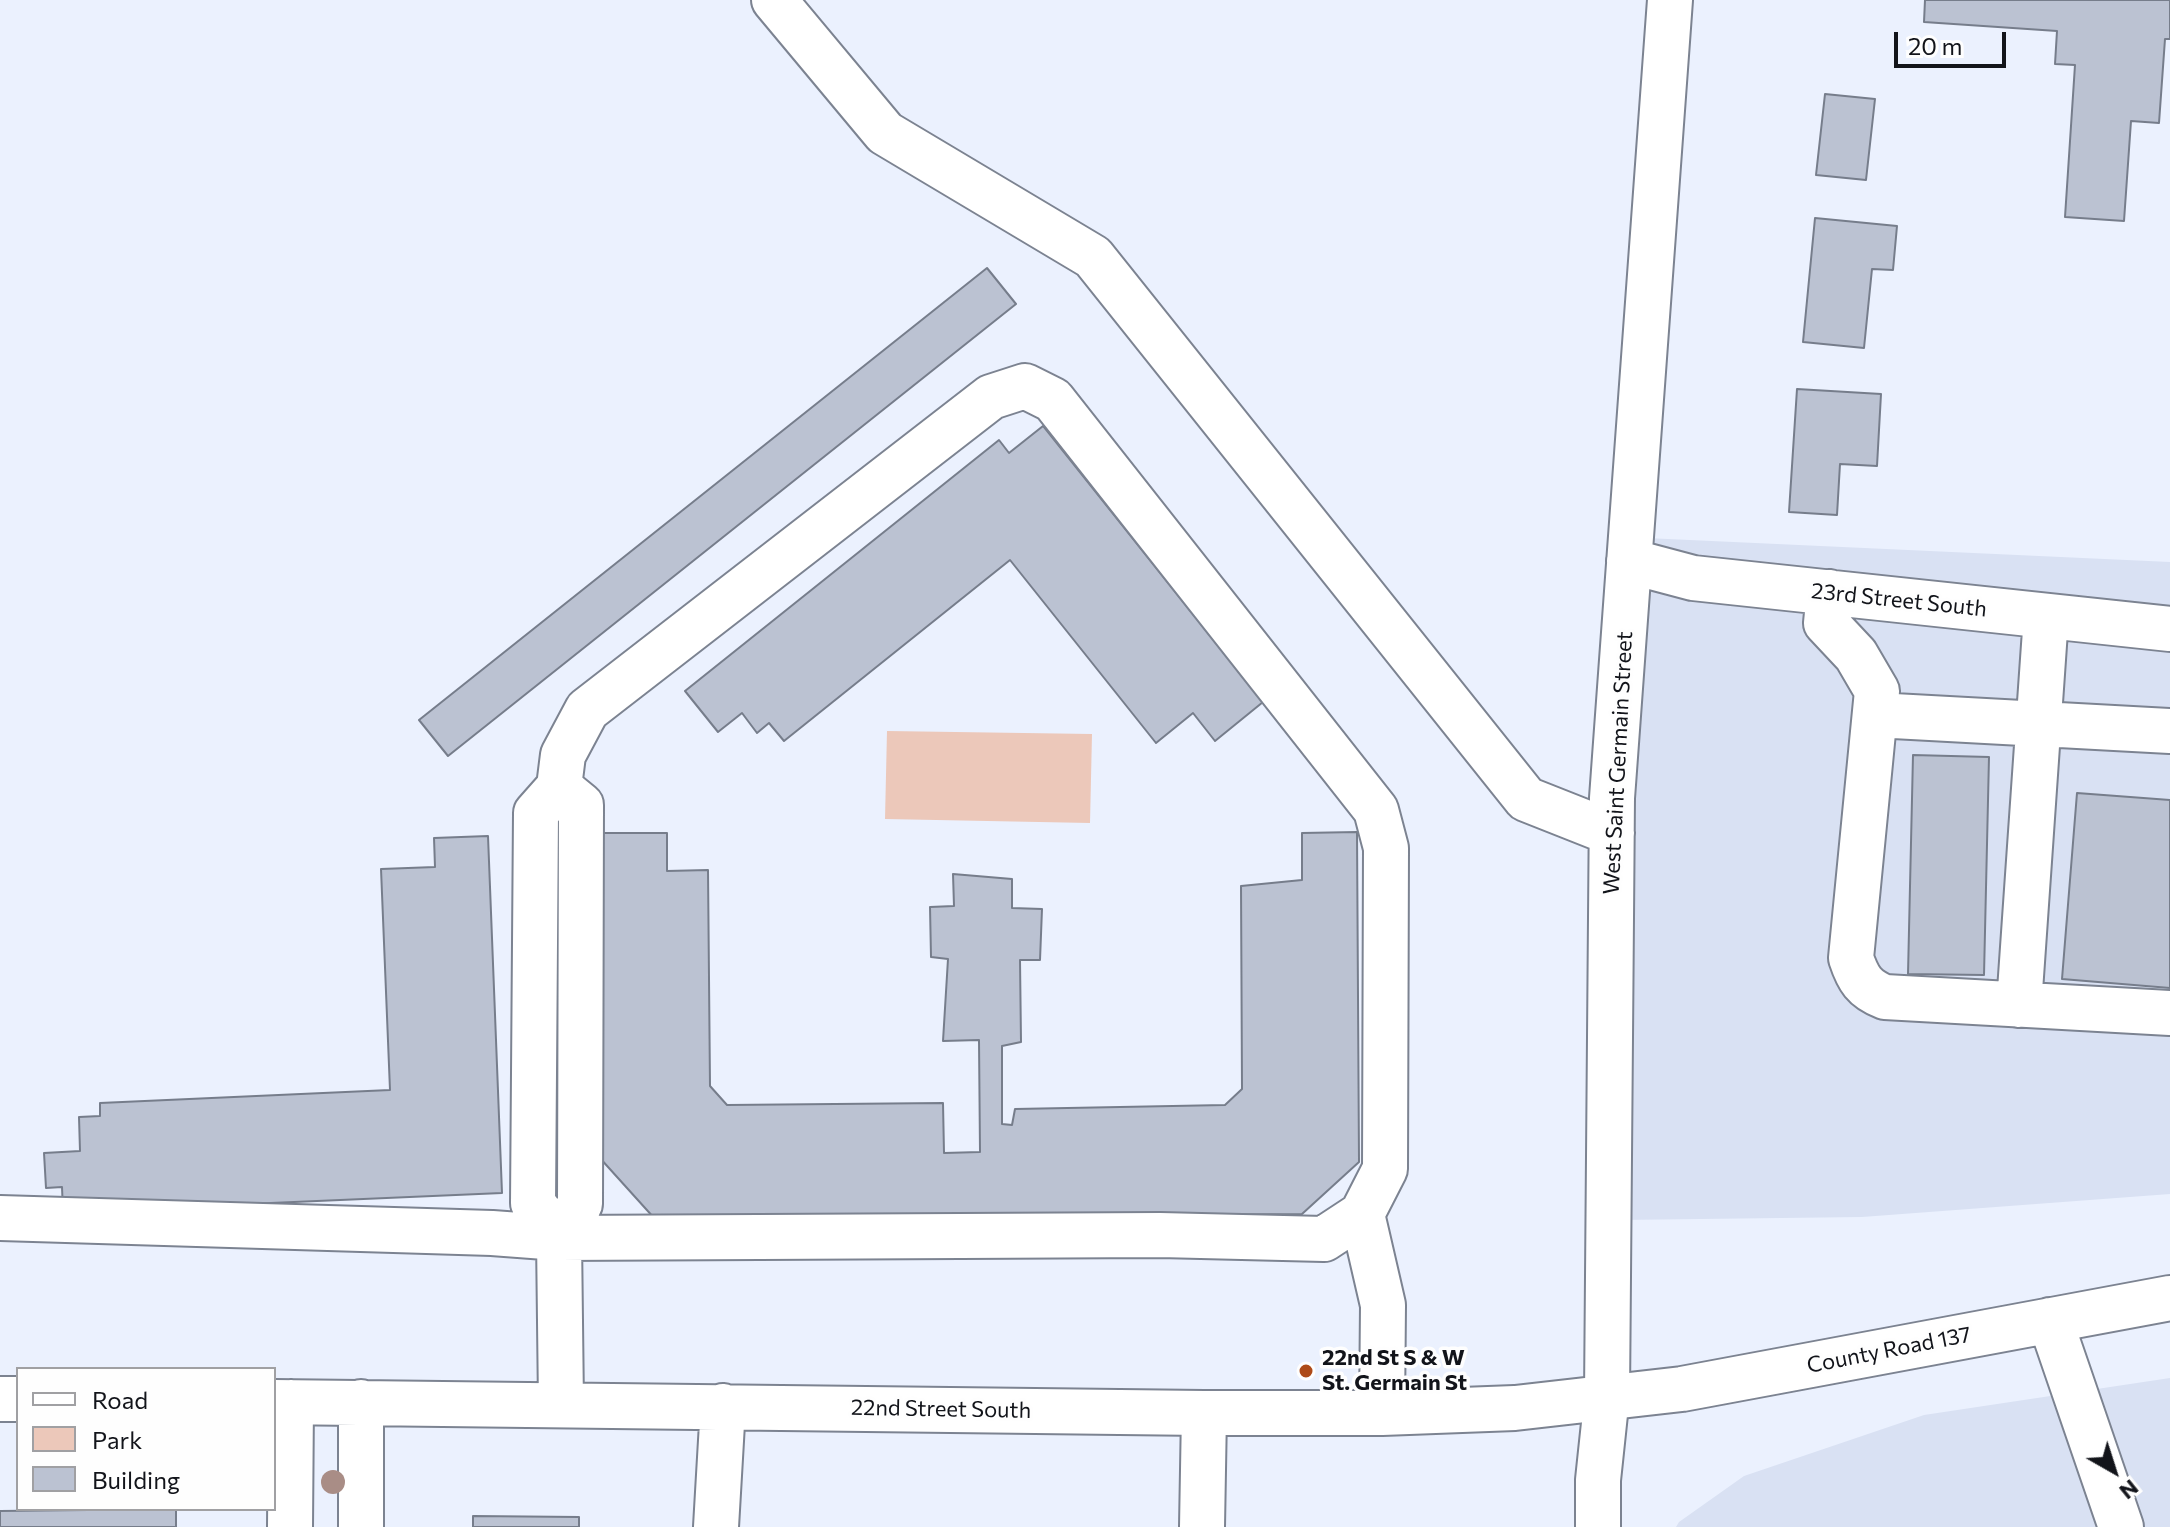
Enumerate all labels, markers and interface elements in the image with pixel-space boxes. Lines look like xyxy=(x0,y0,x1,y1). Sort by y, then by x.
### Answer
scale bar xyxy=(1898,16,2010,66)
text: 20 m xyxy=(1908,31,1962,60)
street label: 23rd Street South xyxy=(1810,578,1988,622)
street label: West Saint Germain Street xyxy=(1598,631,1638,895)
street label: County Road 137 xyxy=(1805,1321,1973,1379)
place label: 22nd St S & W St. Germain St xyxy=(1322,1345,1467,1396)
marker: 22nd St S & W St. Germain St xyxy=(1297,1362,1315,1380)
legend xyxy=(16,1367,276,1511)
text: Road xyxy=(92,1385,148,1414)
street label: 22nd Street South xyxy=(851,1394,1031,1424)
text: Park xyxy=(92,1425,142,1454)
north arrow xyxy=(2074,1431,2154,1511)
text: Building xyxy=(92,1465,180,1494)
text: N xyxy=(2115,1474,2144,1506)

